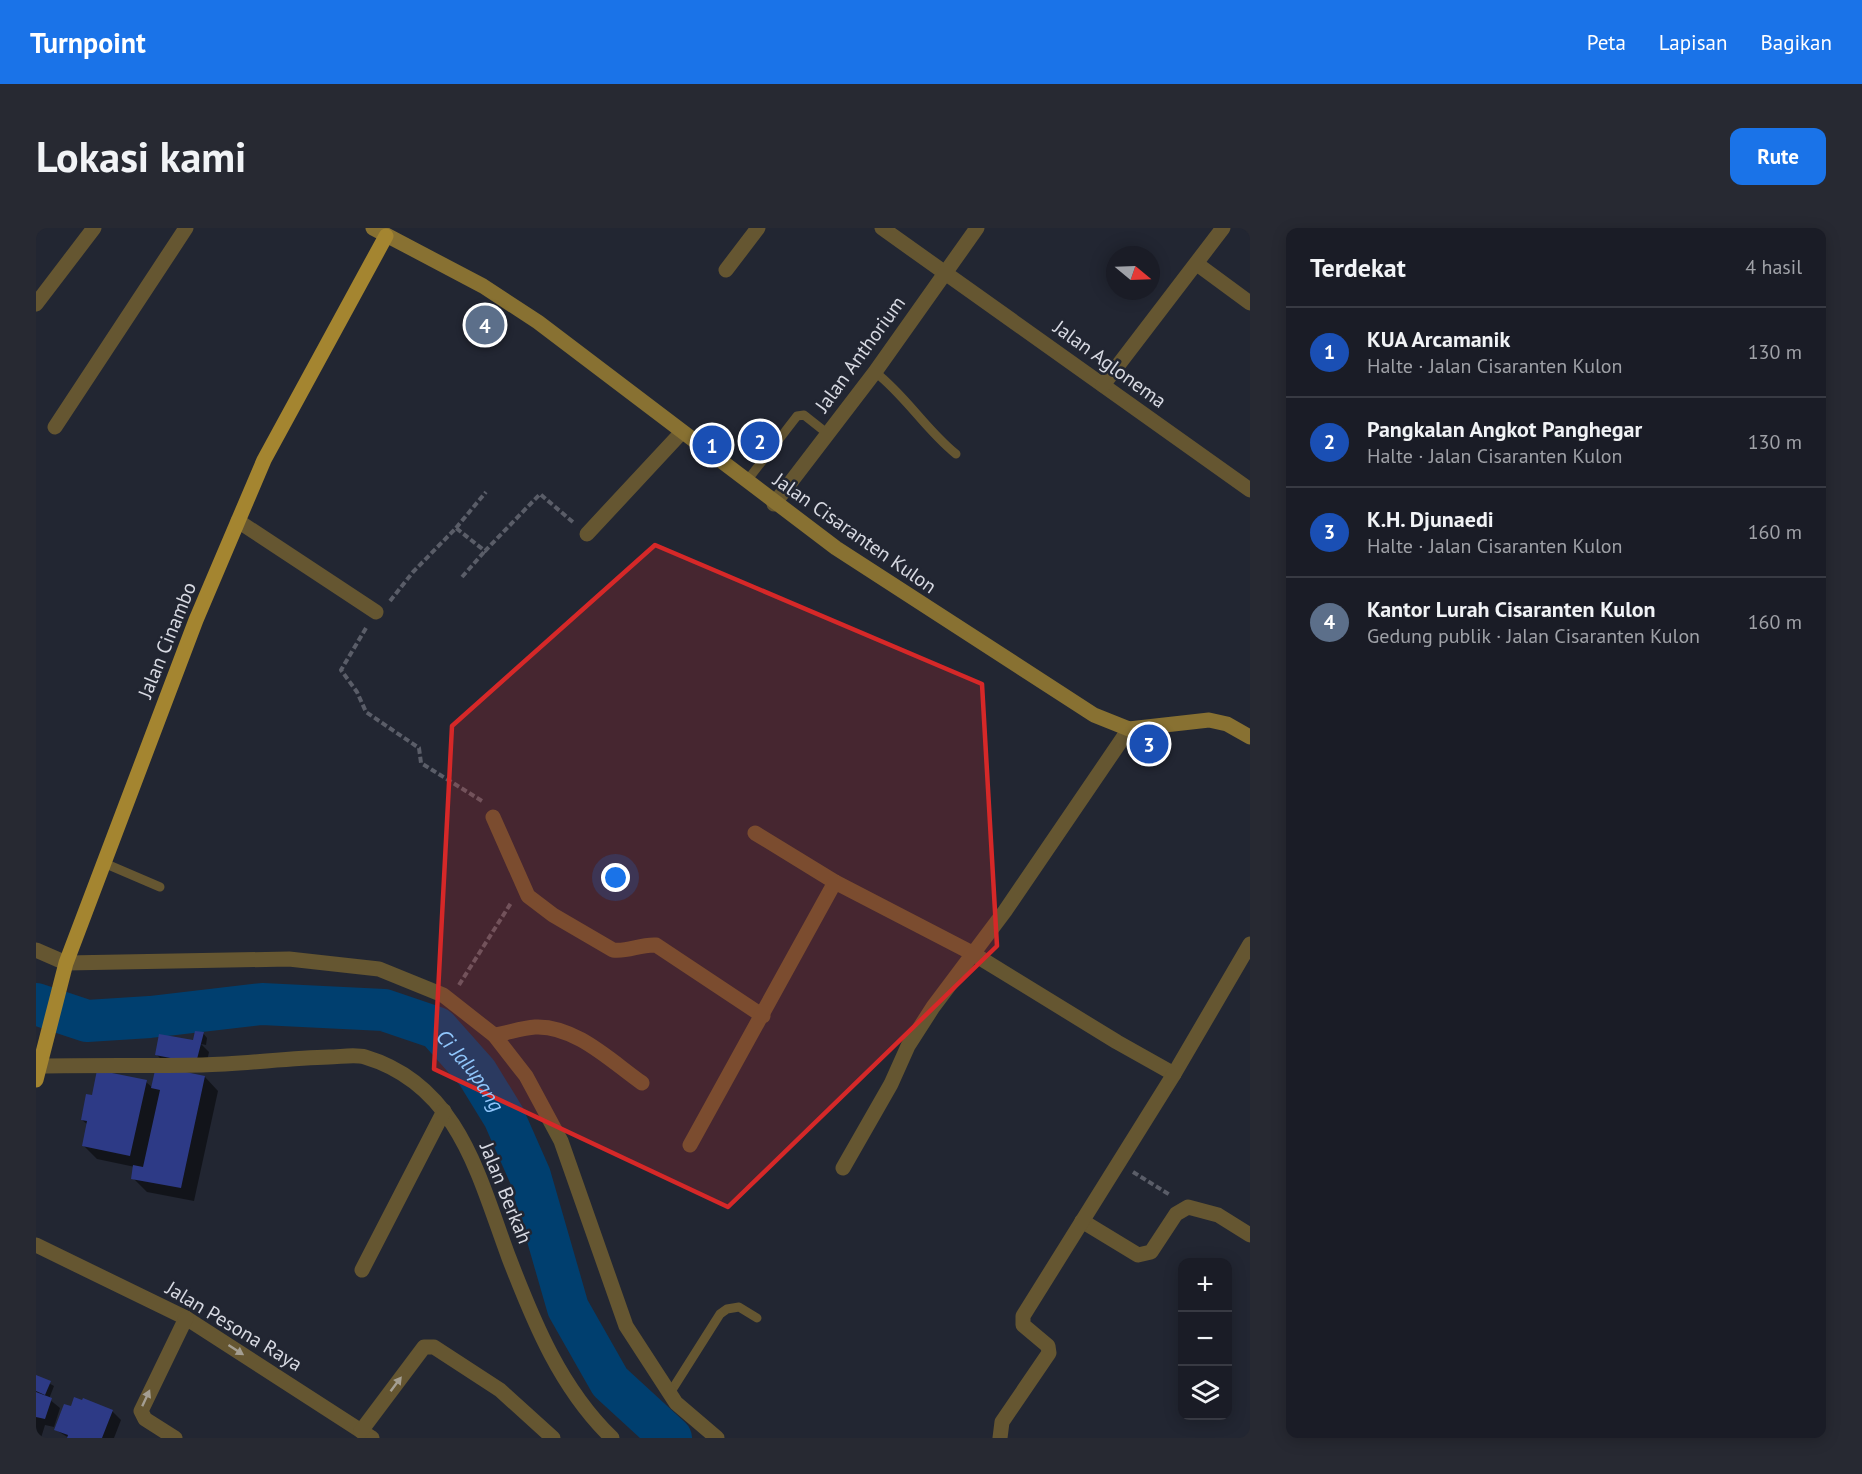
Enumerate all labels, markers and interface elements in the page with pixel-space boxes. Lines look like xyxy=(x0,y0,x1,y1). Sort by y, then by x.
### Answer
text: Turnpoint xyxy=(30,24,146,61)
text: Peta xyxy=(1587,29,1626,56)
text: Lapisan xyxy=(1659,29,1727,56)
text: Bagikan xyxy=(1760,29,1832,56)
button: Rute xyxy=(1730,128,1826,185)
text: Lokasi kami xyxy=(36,129,246,184)
north arrow xyxy=(1106,246,1160,300)
text: Terdekat xyxy=(1310,251,1406,284)
text: 4 hasil xyxy=(1745,254,1802,280)
street label: Jalan Anthorium xyxy=(809,291,911,418)
pin: 4 xyxy=(466,302,504,348)
street label: Jalan Aglonema xyxy=(1048,314,1171,414)
text: KUA Arcamanik xyxy=(1367,325,1510,353)
text: 1 xyxy=(1324,339,1335,365)
text: 130 m xyxy=(1748,339,1802,365)
text: Halte · Jalan Cisaranten Kulon xyxy=(1367,353,1622,379)
text: Pangkalan Angkot Panghegar xyxy=(1367,415,1642,443)
pin: 2 xyxy=(740,418,780,464)
pin: 1 xyxy=(692,422,732,468)
text: 2 xyxy=(1324,429,1335,455)
text: 130 m xyxy=(1748,429,1802,455)
text: Halte · Jalan Cisaranten Kulon xyxy=(1367,443,1622,469)
street label: Jalan Cisaranten Kulon xyxy=(767,466,942,599)
text: K.H. Djunaedi xyxy=(1367,505,1494,533)
text: 3 xyxy=(1324,519,1335,545)
text: 160 m xyxy=(1748,519,1802,545)
text: Halte · Jalan Cisaranten Kulon xyxy=(1367,533,1622,559)
street label: Jalan Cinambo xyxy=(131,578,202,703)
text: Kantor Lurah Cisaranten Kulon xyxy=(1367,595,1655,623)
text: 4 xyxy=(1324,609,1335,635)
text: 160 m xyxy=(1748,609,1802,635)
text: Gedung publik · Jalan Cisaranten Kulon xyxy=(1367,623,1700,649)
pin: 3 xyxy=(1130,722,1168,766)
your location xyxy=(601,863,630,892)
water label: Ci Jalupang xyxy=(431,1023,511,1117)
street label: Jalan Berkah xyxy=(474,1138,538,1247)
map controls xyxy=(1178,1258,1232,1420)
button: + xyxy=(1178,1258,1232,1312)
street label: Jalan Pesona Raya xyxy=(160,1275,307,1377)
button: − xyxy=(1178,1312,1232,1366)
one-way arrow xyxy=(227,1344,244,1355)
button: layers xyxy=(1178,1366,1232,1420)
one-way arrow xyxy=(390,1376,402,1391)
one-way arrow xyxy=(141,1389,151,1407)

